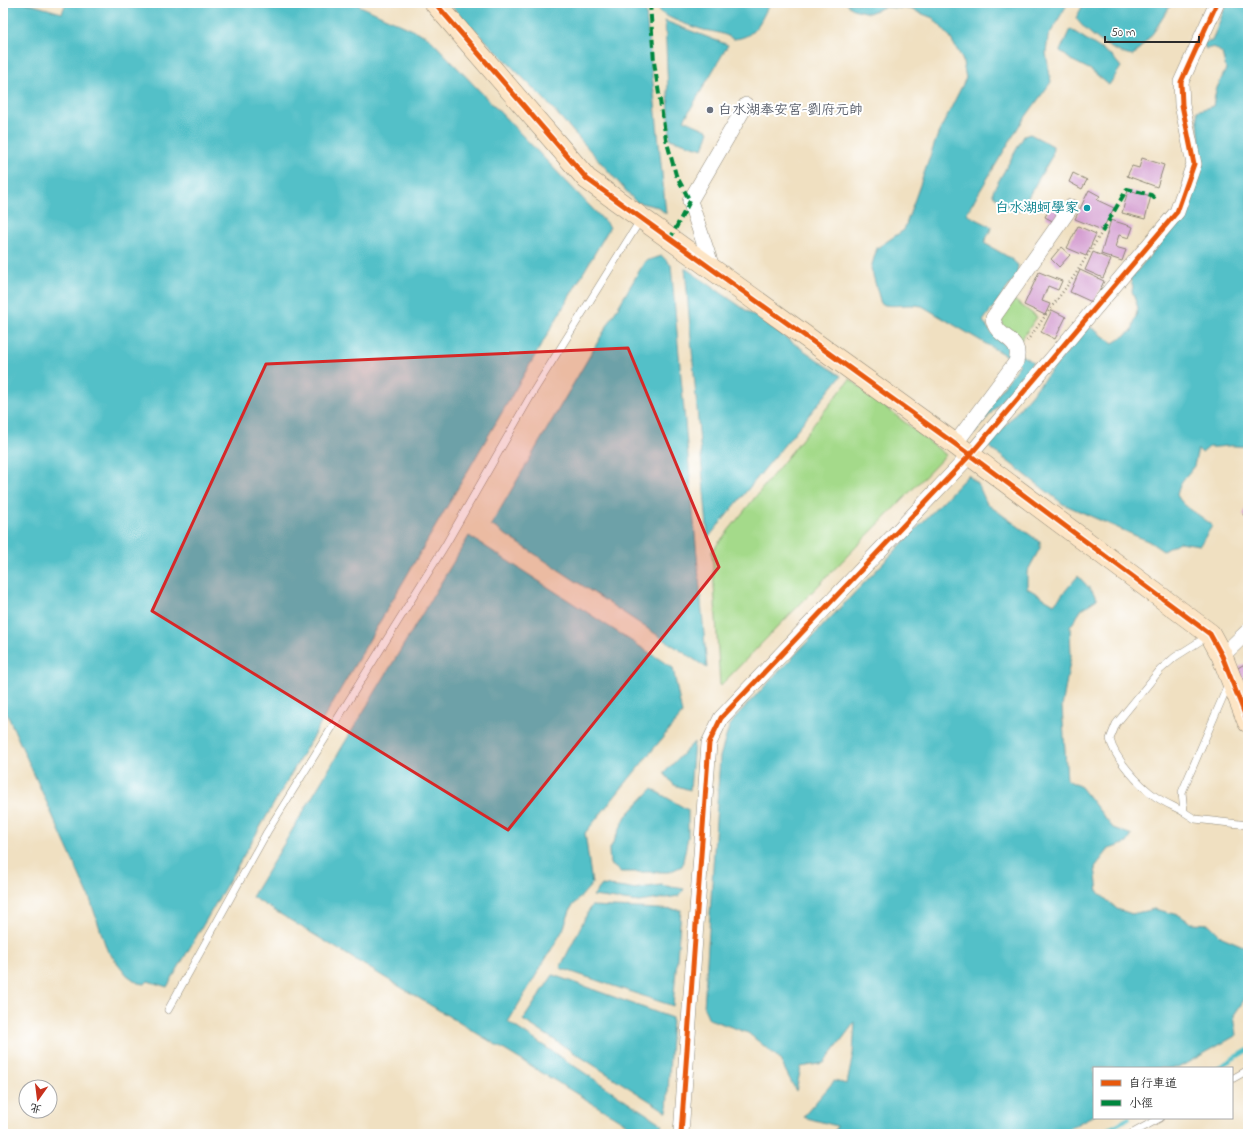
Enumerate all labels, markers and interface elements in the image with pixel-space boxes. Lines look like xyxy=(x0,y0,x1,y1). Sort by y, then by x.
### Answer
scale bar xyxy=(1105,18,1199,44)
text: 50 m xyxy=(1111,24,1135,42)
place label: 白水湖奉安宮-劉府元帥 xyxy=(718,100,863,121)
marker: 白水湖奉安宮-劉府元帥 xyxy=(705,105,715,115)
place label: 白水湖蚵學家 xyxy=(995,198,1079,219)
marker: 白水湖蚵學家 xyxy=(1082,203,1092,213)
legend xyxy=(1093,1067,1233,1119)
text: 自行車道 xyxy=(1129,1075,1177,1093)
north arrow xyxy=(18,1079,58,1119)
text: 小徑 xyxy=(1129,1095,1153,1113)
text: 北 xyxy=(29,1099,43,1117)

